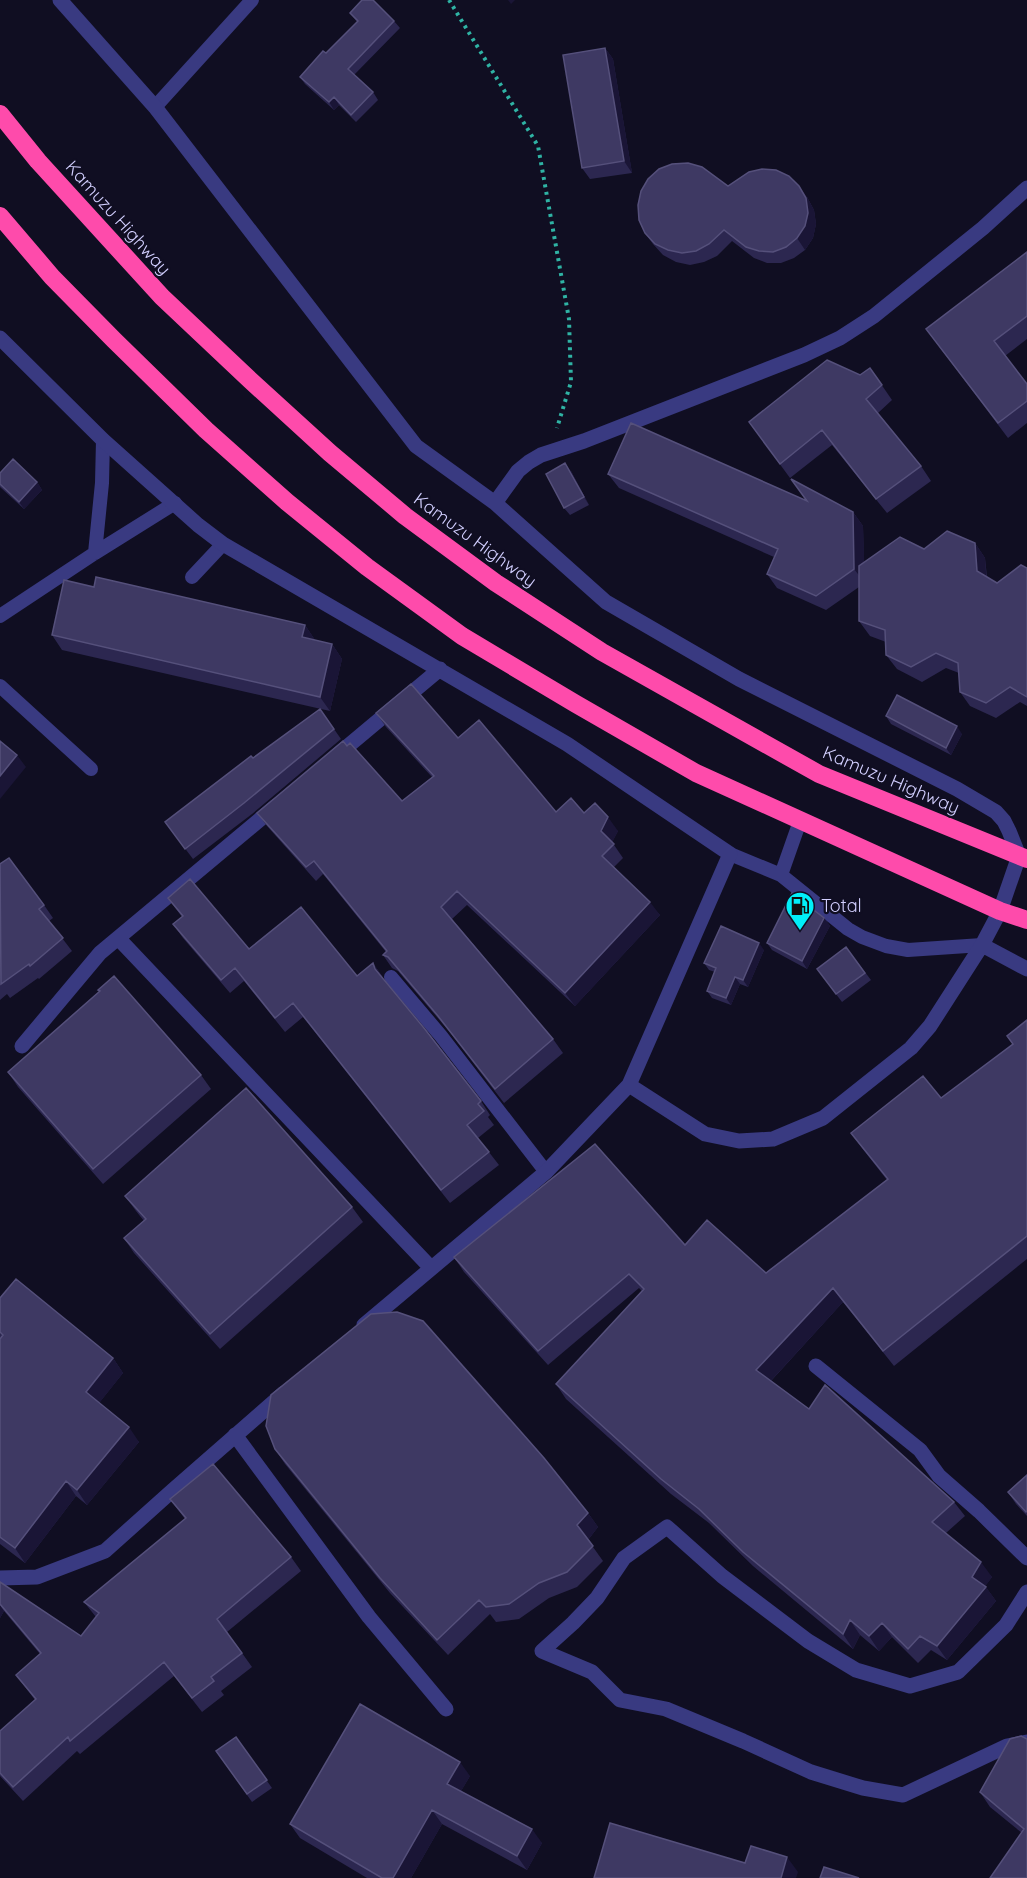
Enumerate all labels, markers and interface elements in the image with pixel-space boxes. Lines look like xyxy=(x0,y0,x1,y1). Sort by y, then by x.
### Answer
street label: Kamuzu Highway xyxy=(61,156,176,280)
street label: Kamuzu Highway xyxy=(409,487,541,592)
street label: Kamuzu Highway xyxy=(819,740,963,819)
fuel station icon: Total xyxy=(784,890,816,932)
place label: Total xyxy=(821,894,862,917)

